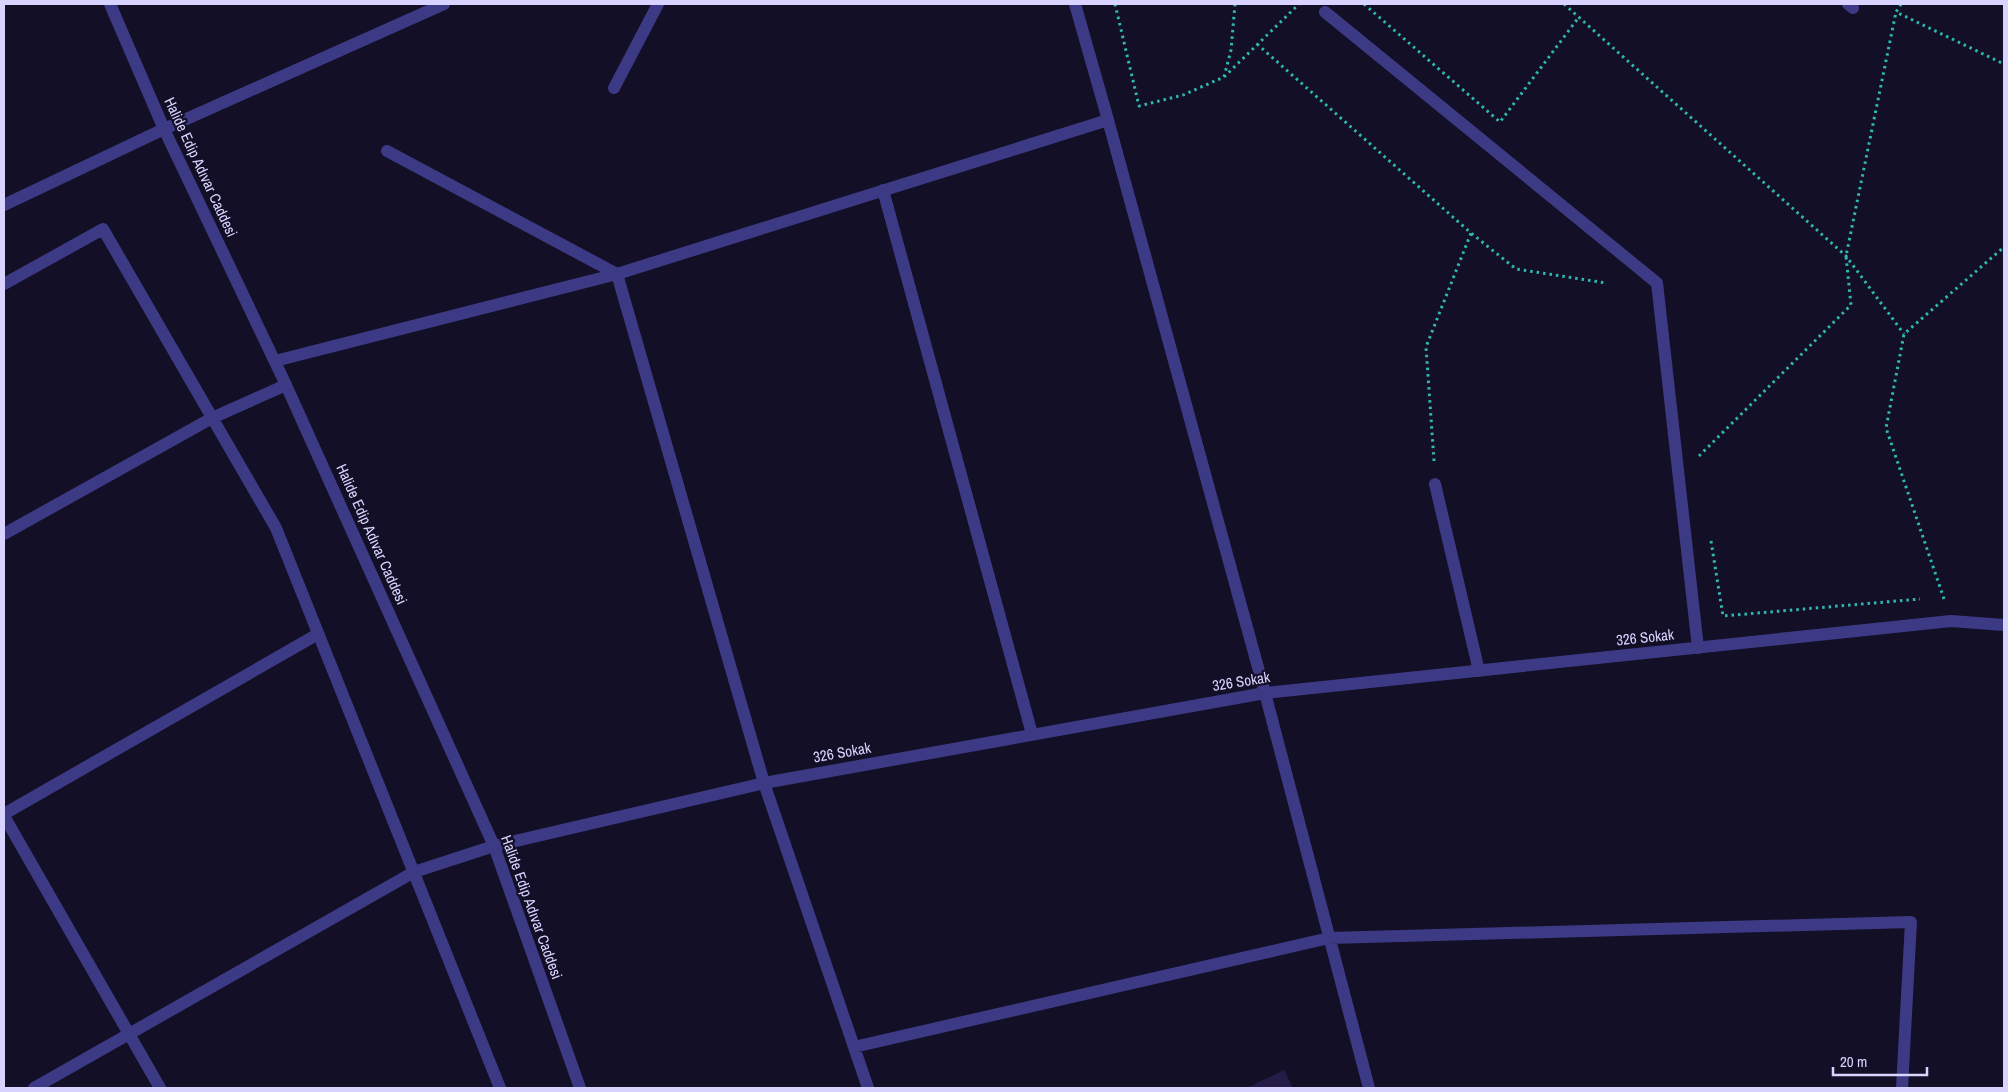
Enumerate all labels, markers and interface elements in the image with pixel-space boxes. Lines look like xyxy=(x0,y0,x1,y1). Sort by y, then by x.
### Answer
street label: Halide Edip Adıvar Caddesi xyxy=(159,94,243,240)
street label: Halide Edip Adıvar Caddesi xyxy=(332,460,412,608)
street label: 326 Sokak xyxy=(1615,623,1676,650)
street label: 326 Sokak xyxy=(1211,666,1272,696)
street label: 326 Sokak xyxy=(812,736,873,767)
street label: Halide Edip Adıvar Caddesi xyxy=(496,832,568,982)
scale bar xyxy=(1833,1044,1927,1076)
text: 20 m xyxy=(1840,1051,1867,1072)

